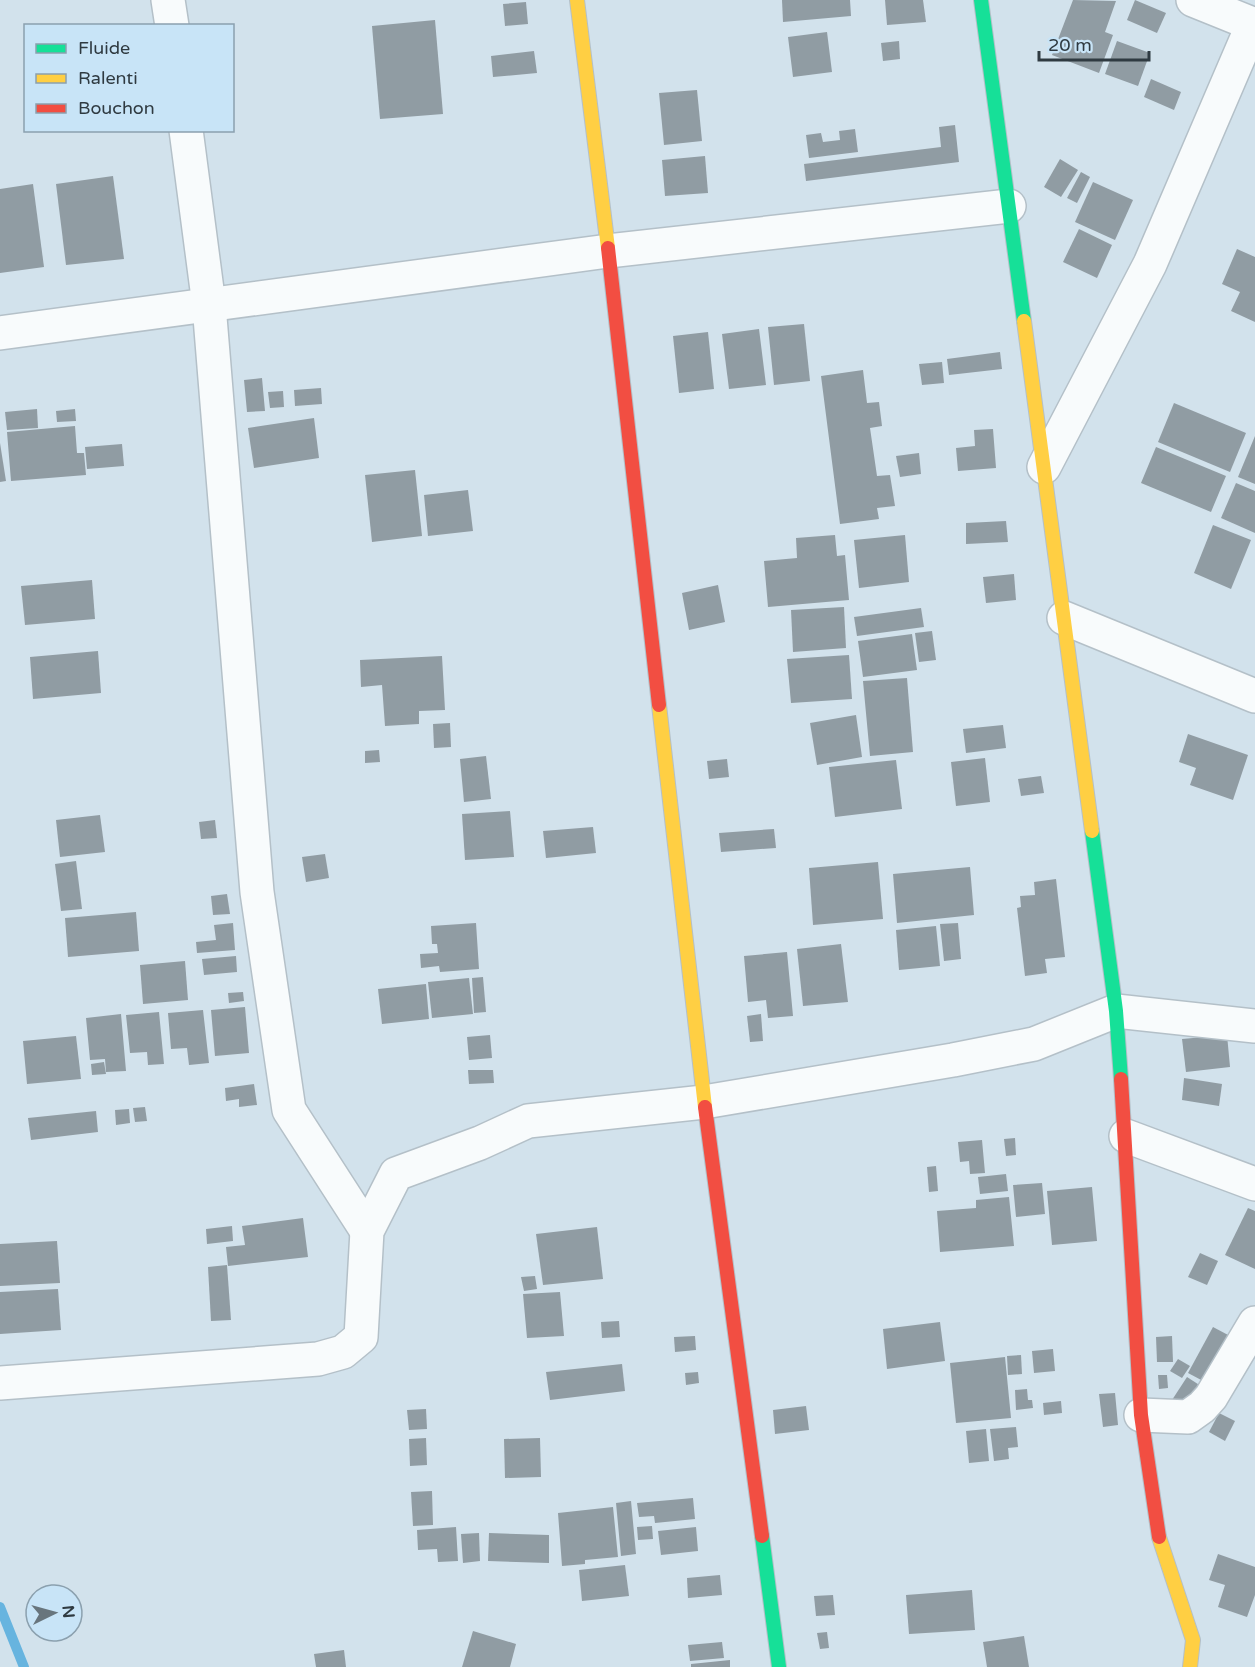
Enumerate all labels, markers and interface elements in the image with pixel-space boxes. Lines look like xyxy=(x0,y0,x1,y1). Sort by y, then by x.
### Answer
legend xyxy=(24,24,234,132)
scale bar xyxy=(1039,24,1148,62)
text: 20 m xyxy=(1048,34,1092,56)
text: Fluide xyxy=(78,37,130,59)
text: Ralenti xyxy=(78,67,138,89)
text: Bouchon xyxy=(78,97,155,119)
north arrow xyxy=(24,1583,84,1643)
text: N xyxy=(57,1605,78,1619)

